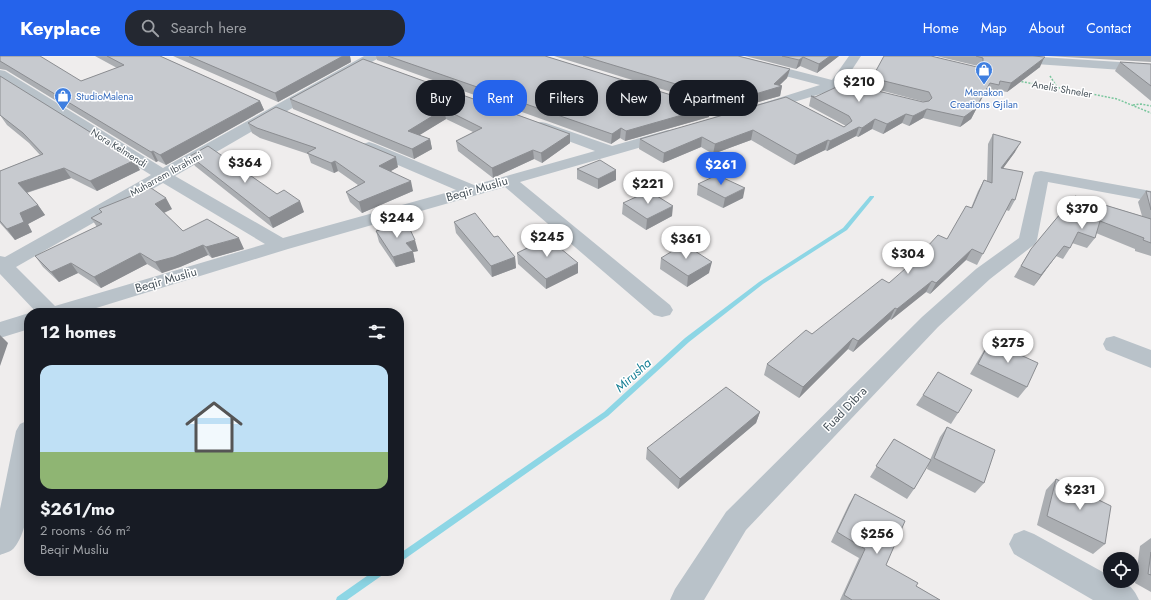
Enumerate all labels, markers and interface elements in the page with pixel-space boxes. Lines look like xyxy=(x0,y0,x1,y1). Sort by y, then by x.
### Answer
search box xyxy=(125,10,405,46)
text: Keyplace xyxy=(20,15,101,42)
icon: search xyxy=(139,17,161,39)
text: Search here xyxy=(171,17,246,39)
text: Home xyxy=(923,18,959,38)
text: Map xyxy=(981,18,1007,38)
text: About xyxy=(1029,18,1064,38)
text: Contact xyxy=(1086,18,1131,38)
shop icon: Menakon Creations Gjilan xyxy=(974,60,994,85)
pin: $210 xyxy=(835,69,883,103)
text: $210 xyxy=(843,72,875,91)
street label: Anelis Shneler xyxy=(1031,76,1094,102)
chip: Buy xyxy=(416,80,465,116)
chip: Rent xyxy=(473,80,527,116)
chip: Filters xyxy=(535,80,598,116)
chip: New xyxy=(606,80,661,116)
chip: Apartment xyxy=(669,80,758,116)
place label: Menakon Creations Gjilan xyxy=(950,85,1018,112)
shop icon: StudioMalena xyxy=(53,86,73,111)
place label: StudioMalena xyxy=(76,89,133,104)
street label: Nora Kelmendi xyxy=(88,125,150,171)
street label: Muharrem Ibrahimi xyxy=(127,148,205,200)
pin: $364 xyxy=(221,150,269,184)
pin: $261 xyxy=(697,152,745,186)
text: $364 xyxy=(228,153,262,172)
text: $261 xyxy=(705,155,737,174)
pin: $221 xyxy=(624,171,672,205)
street label: Beqir Musliu xyxy=(444,172,510,206)
text: $221 xyxy=(632,174,664,193)
pin: $370 xyxy=(1058,196,1106,230)
text: $370 xyxy=(1066,199,1098,218)
pin: $244 xyxy=(373,205,421,239)
text: $244 xyxy=(380,208,414,227)
pin: $245 xyxy=(523,224,571,258)
pin: $361 xyxy=(662,226,710,260)
text: $245 xyxy=(530,227,564,246)
text: $361 xyxy=(670,229,702,248)
pin: $304 xyxy=(884,241,932,275)
text: $304 xyxy=(891,244,925,263)
street label: Beqir Musliu xyxy=(133,263,199,297)
text: 12 homes xyxy=(40,320,116,344)
icon: filters xyxy=(366,321,388,343)
pin: $275 xyxy=(984,330,1032,364)
text: $275 xyxy=(992,333,1024,352)
water label: Mirusha xyxy=(611,353,655,397)
street label: Fuad Dibra xyxy=(819,382,871,435)
icon: home xyxy=(178,391,250,463)
pin: $231 xyxy=(1056,477,1104,511)
text: $231 xyxy=(1064,480,1096,499)
text: $261/mo xyxy=(40,497,115,521)
text: 2 rooms · 66 m² xyxy=(40,521,130,540)
pin: $256 xyxy=(853,521,901,555)
text: $256 xyxy=(860,524,894,543)
text: Beqir Musliu xyxy=(40,540,109,559)
map controls xyxy=(1103,552,1139,588)
button: locate xyxy=(1103,552,1139,588)

